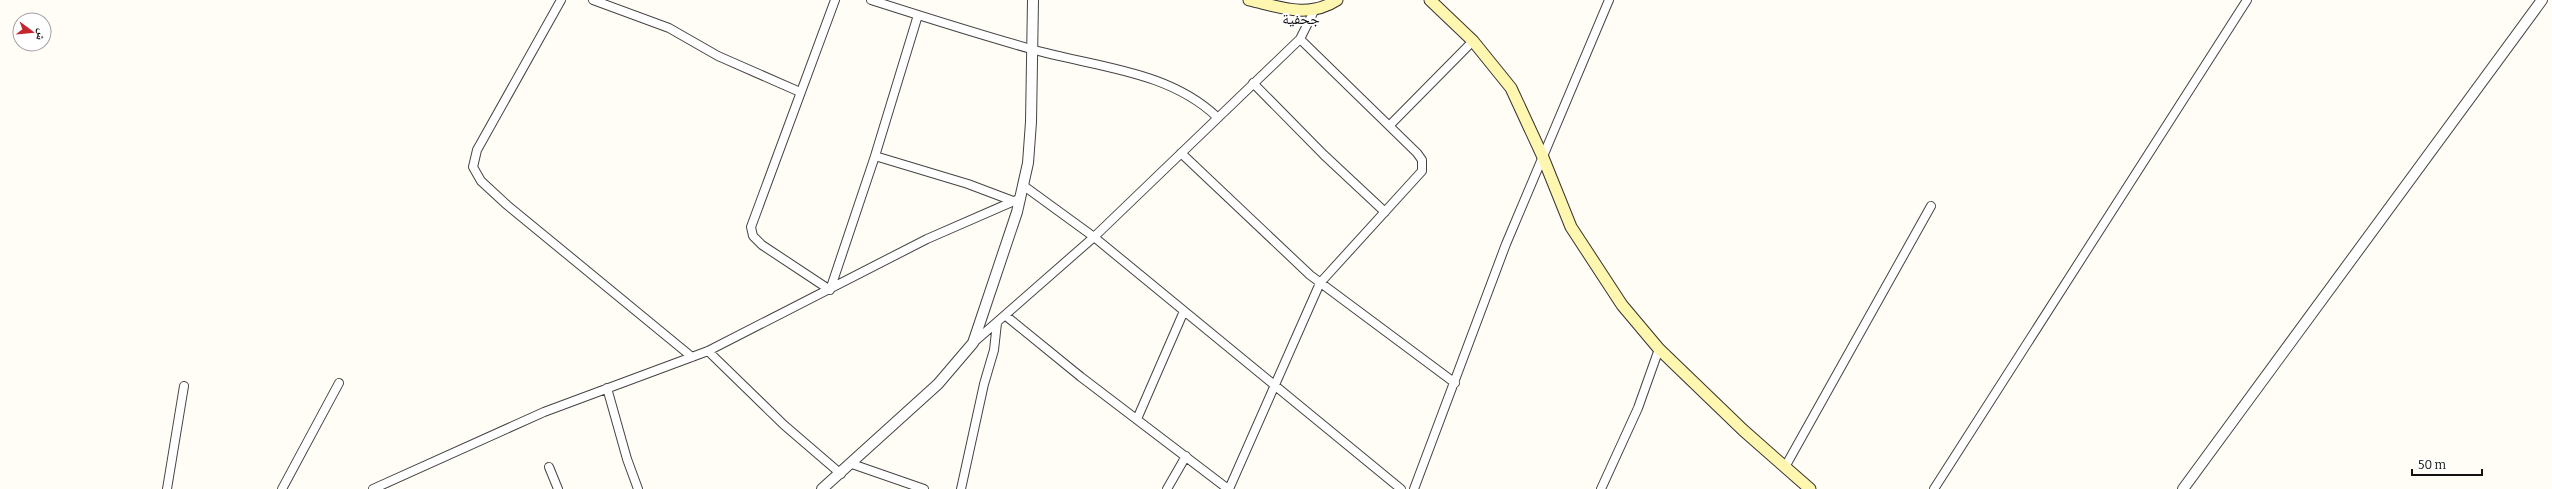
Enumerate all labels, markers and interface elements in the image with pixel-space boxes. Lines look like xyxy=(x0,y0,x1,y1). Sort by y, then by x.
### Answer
district label: جحفية xyxy=(1282,10,1320,28)
north arrow xyxy=(12,12,52,52)
text: ش xyxy=(32,27,49,42)
scale bar xyxy=(2412,451,2482,477)
text: 50 m xyxy=(2418,458,2447,472)

